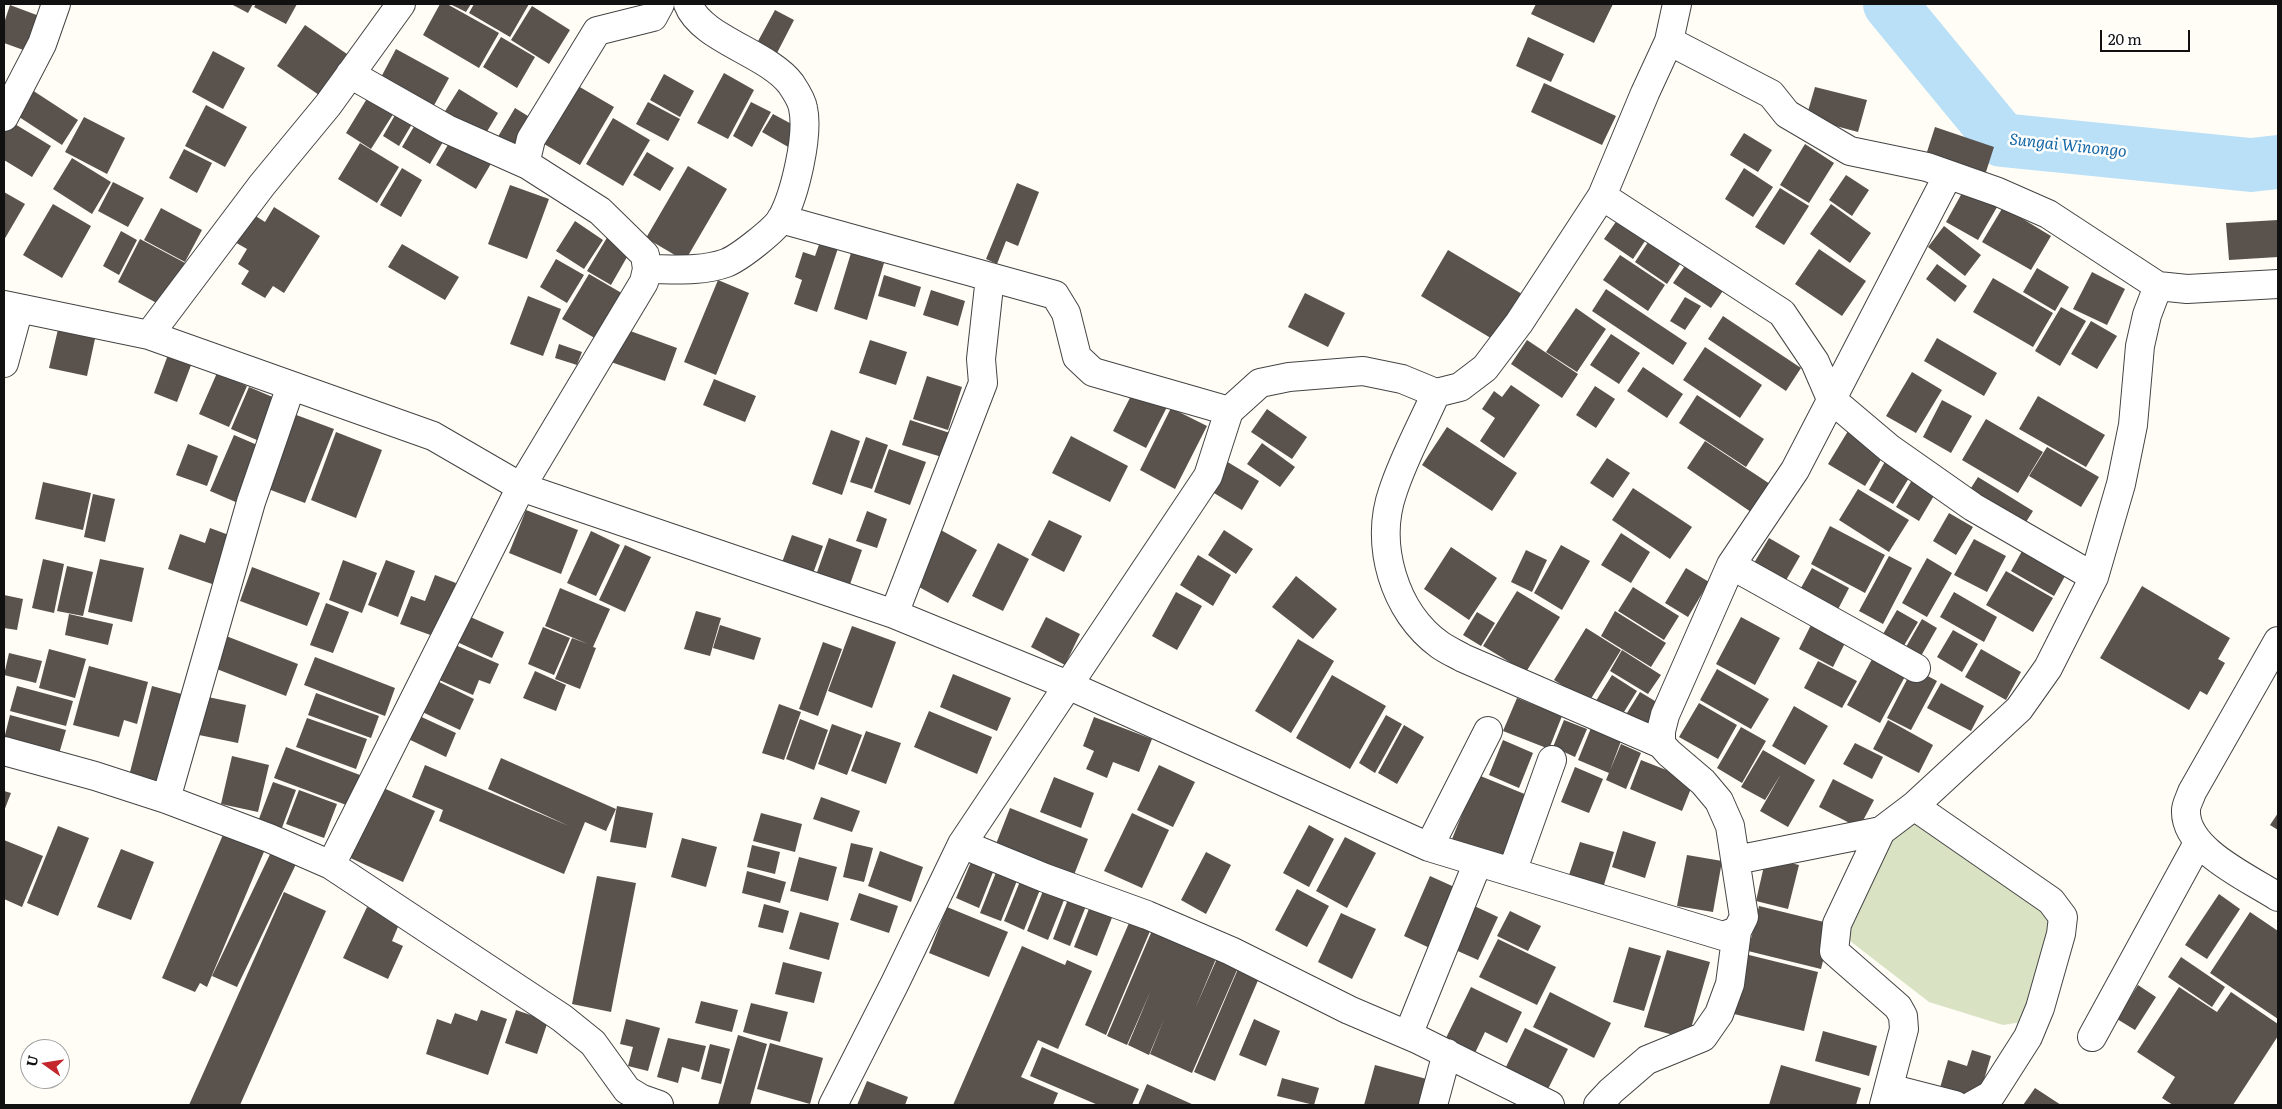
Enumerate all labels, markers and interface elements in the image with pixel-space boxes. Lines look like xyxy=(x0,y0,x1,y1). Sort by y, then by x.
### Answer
scale bar xyxy=(2102,20,2192,52)
text: 20 m xyxy=(2108,27,2142,50)
water label: Sungai Winongo xyxy=(2008,130,2128,162)
north arrow xyxy=(20,1039,70,1089)
text: U xyxy=(20,1053,42,1068)

